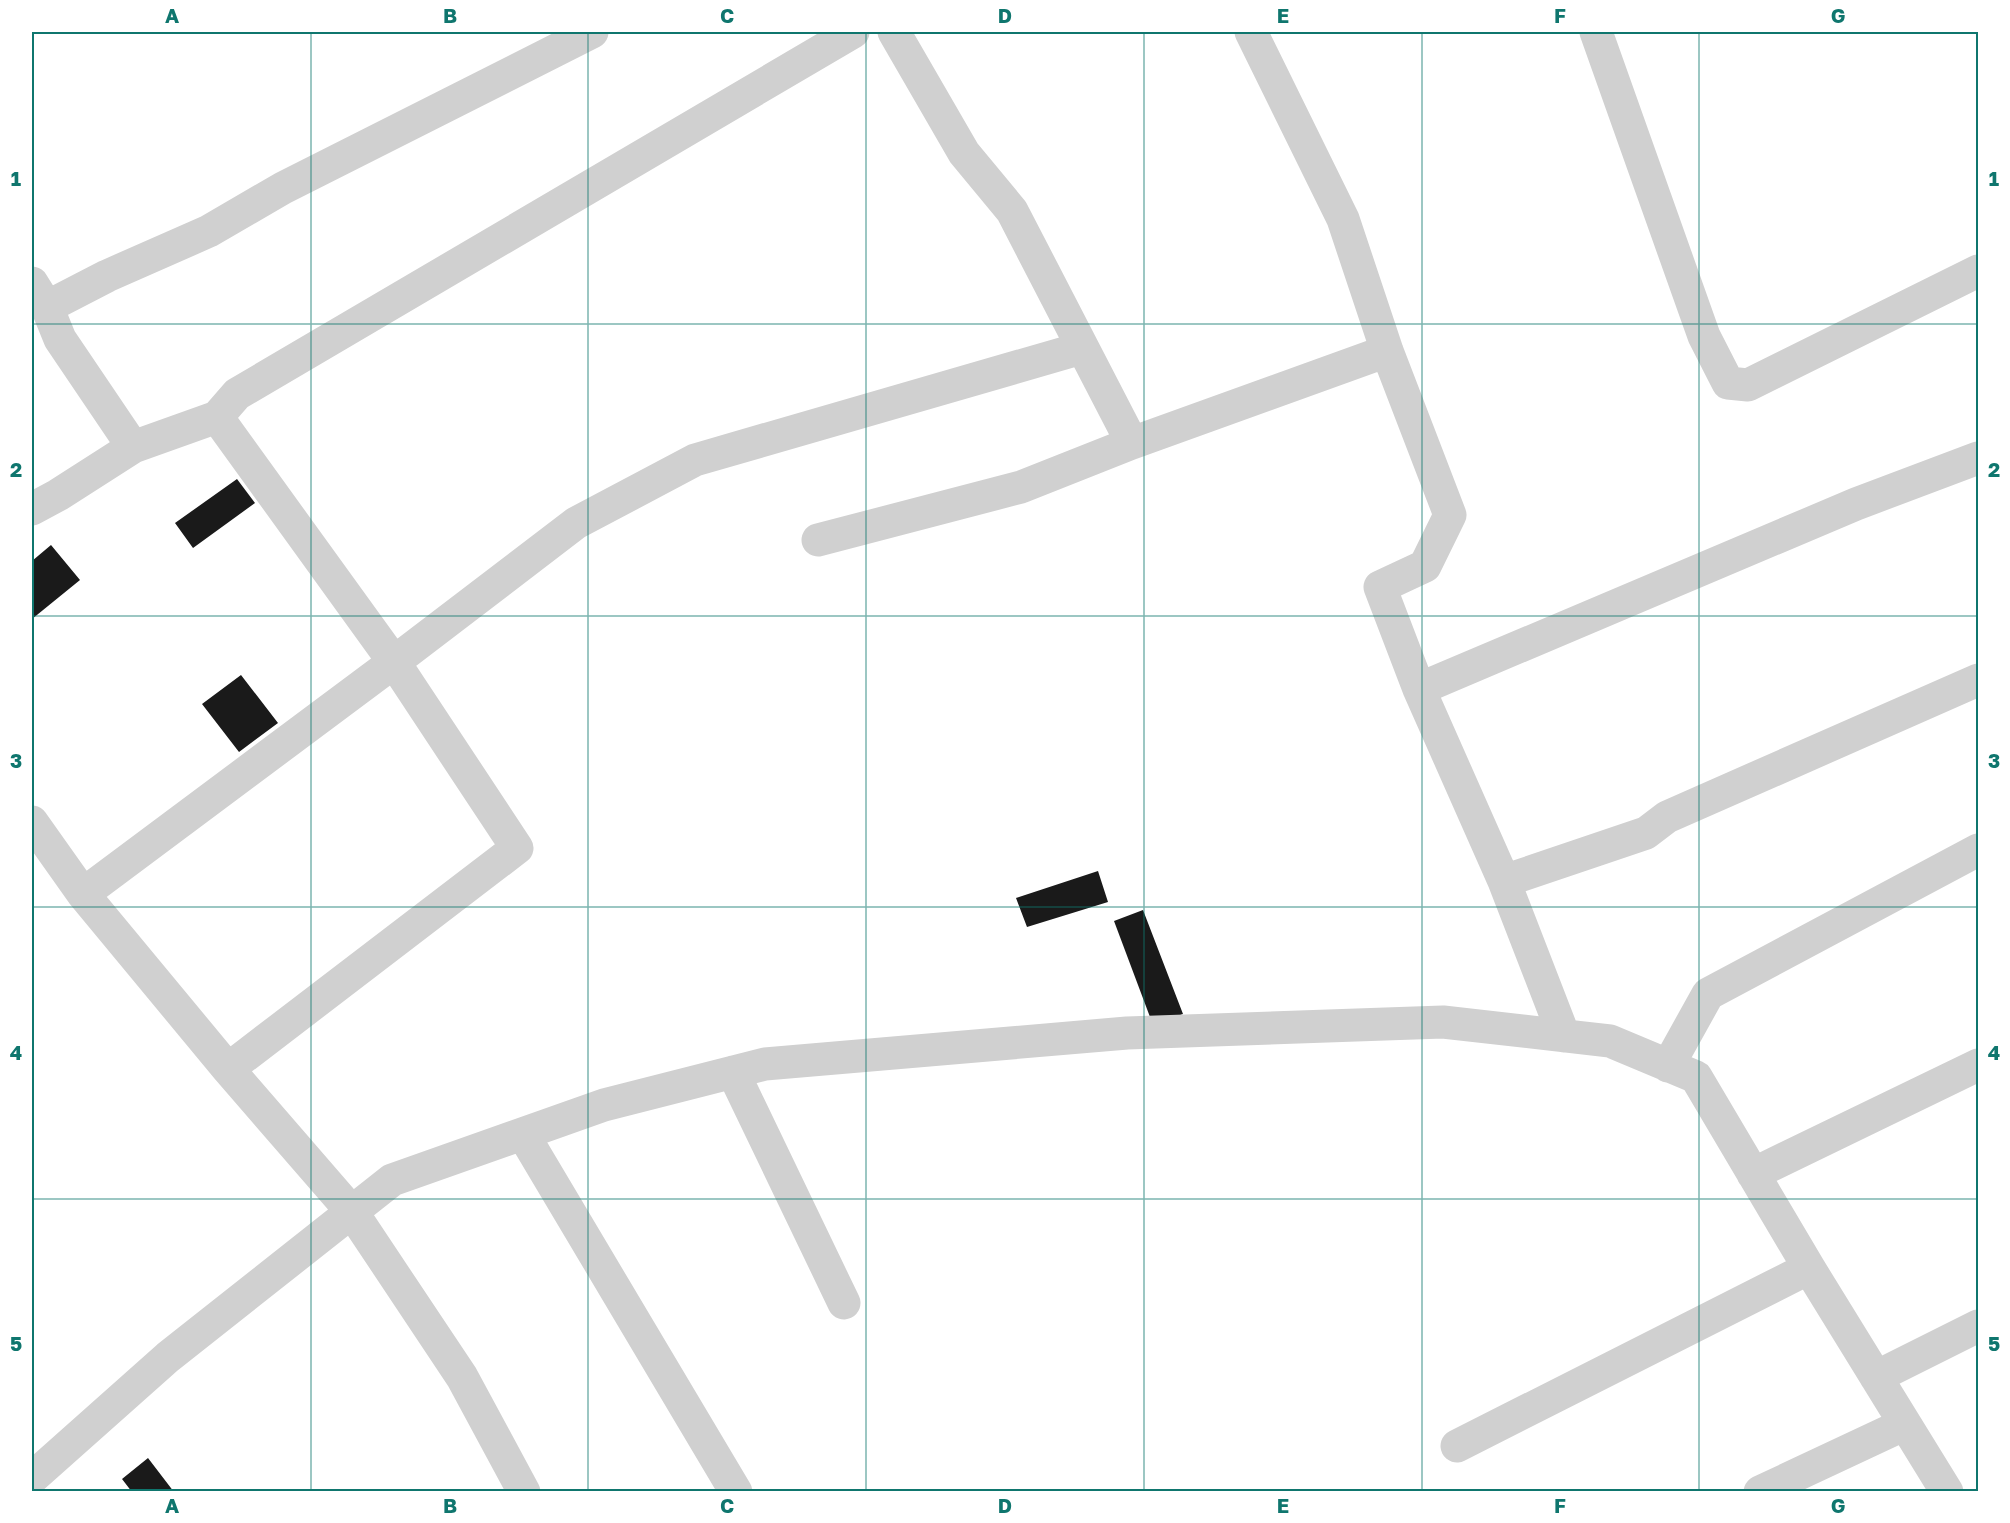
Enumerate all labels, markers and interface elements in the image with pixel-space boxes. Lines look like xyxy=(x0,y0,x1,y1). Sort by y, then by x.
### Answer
text: A xyxy=(165,3,179,27)
text: B xyxy=(443,3,457,27)
text: C xyxy=(720,3,734,27)
text: D xyxy=(998,3,1012,27)
text: E xyxy=(1277,3,1289,27)
text: F xyxy=(1554,3,1566,27)
text: G xyxy=(1831,3,1845,27)
text: 1 xyxy=(11,166,21,190)
text: 1 xyxy=(1989,166,1999,190)
text: 2 xyxy=(10,457,22,481)
text: 2 xyxy=(1988,457,2000,481)
text: 3 xyxy=(10,748,22,772)
text: 3 xyxy=(1988,748,2000,772)
text: 4 xyxy=(10,1040,22,1064)
text: 4 xyxy=(1988,1040,2000,1064)
text: 5 xyxy=(10,1331,22,1355)
text: 5 xyxy=(1988,1331,2000,1355)
text: A xyxy=(165,1493,179,1517)
text: B xyxy=(443,1493,457,1517)
text: C xyxy=(720,1493,734,1517)
text: D xyxy=(998,1493,1012,1517)
text: E xyxy=(1277,1493,1289,1517)
text: F xyxy=(1554,1493,1566,1517)
text: G xyxy=(1831,1493,1845,1517)

